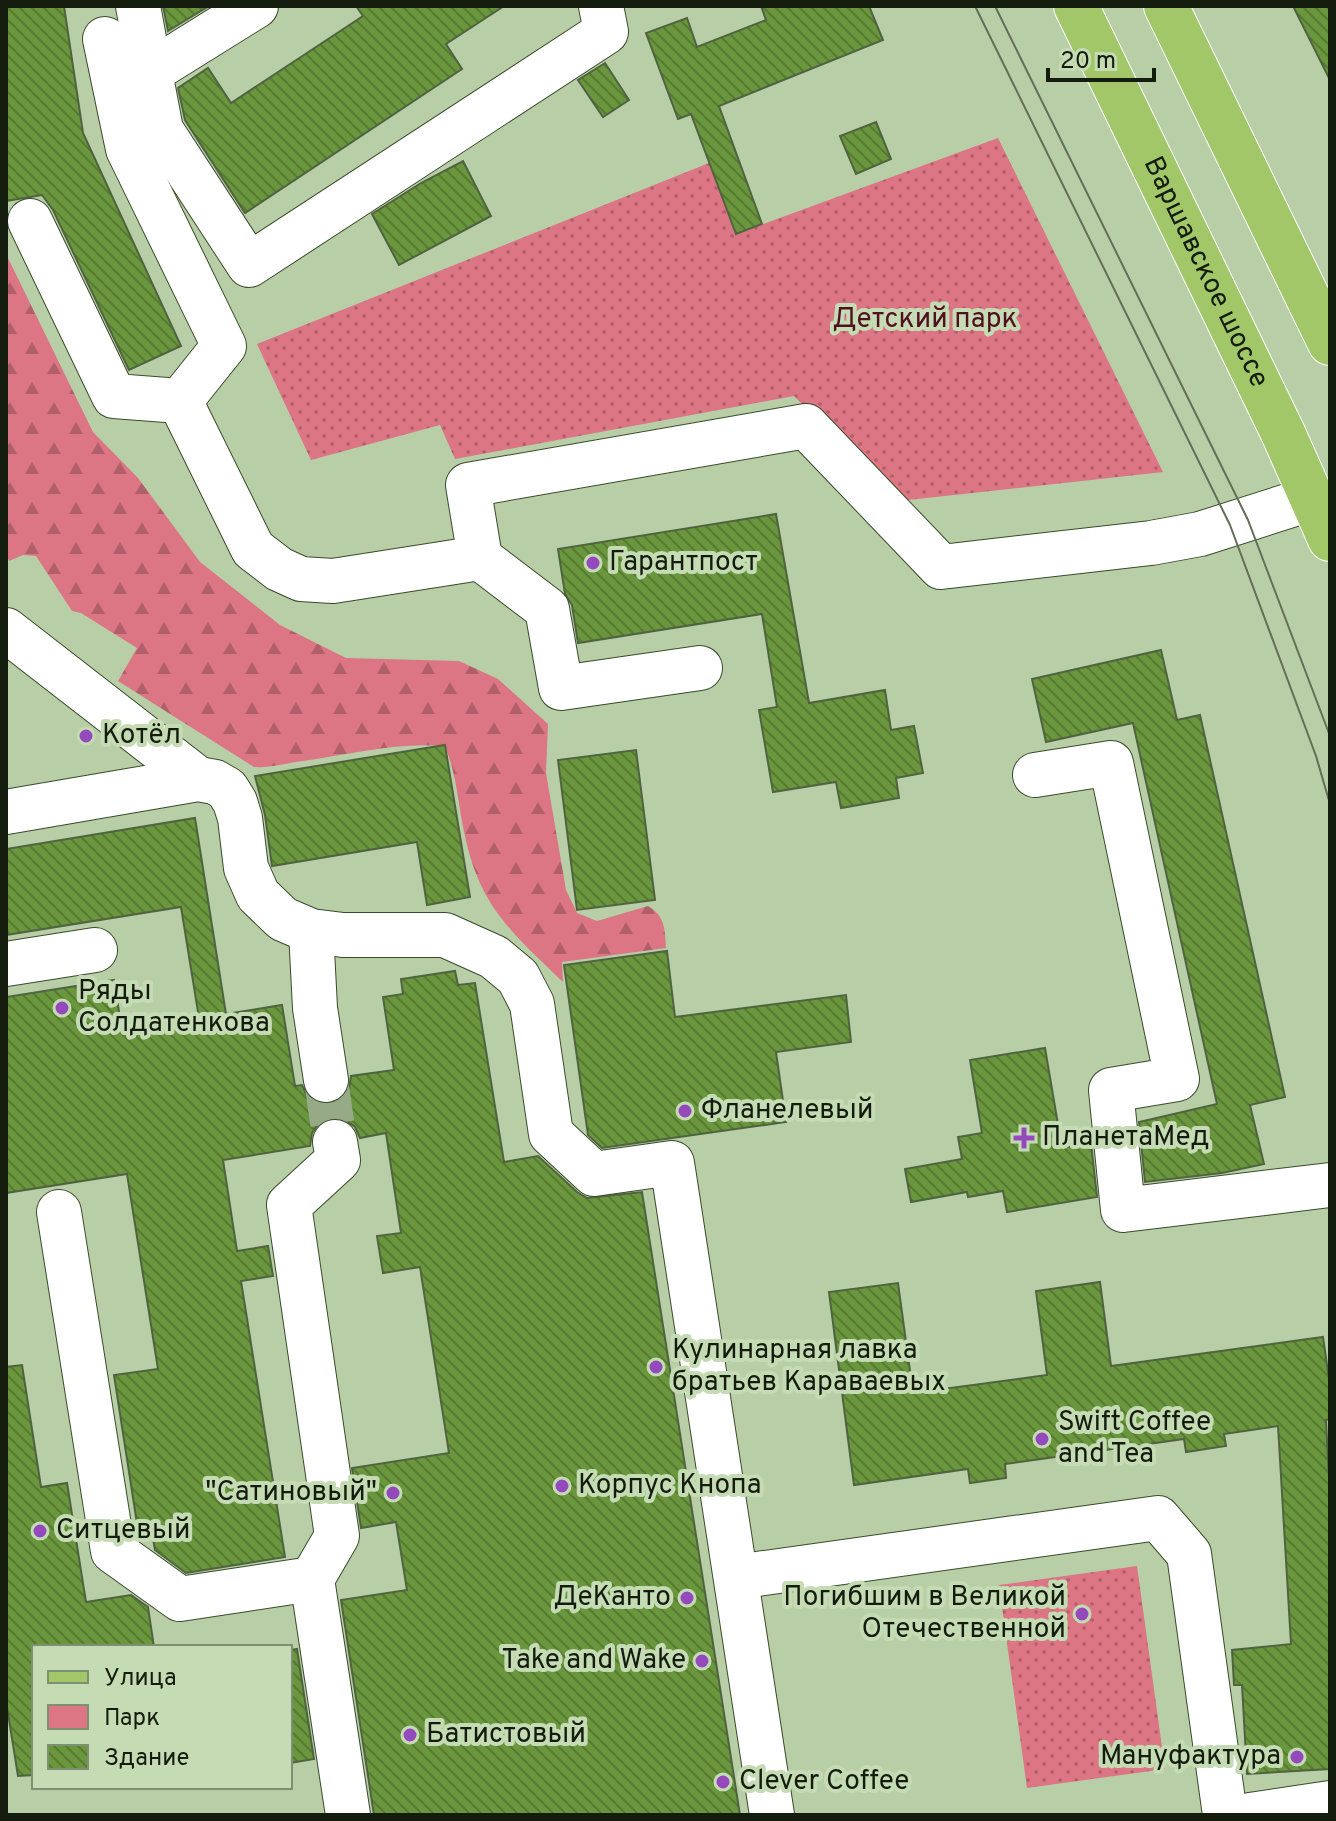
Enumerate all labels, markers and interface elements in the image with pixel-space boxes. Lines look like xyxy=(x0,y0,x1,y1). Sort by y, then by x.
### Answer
scale bar xyxy=(1048,32,1154,82)
text: 20 m xyxy=(1060,47,1116,77)
street label: Варшавское шоссе xyxy=(1134,151,1276,394)
park label: Детский парк xyxy=(832,302,1018,338)
place label: Гарантпост xyxy=(609,545,758,581)
marker: Гарантпост xyxy=(584,554,602,572)
place label: Котёл xyxy=(102,718,181,754)
marker: Котёл xyxy=(77,727,95,745)
place label: Ряды Солдатенкова xyxy=(78,974,270,1042)
marker: Ряды Солдатенкова xyxy=(53,999,71,1017)
place label: Фланелевый xyxy=(701,1093,874,1129)
marker: Фланелевый xyxy=(676,1102,694,1120)
place label: ПланетаМед xyxy=(1042,1120,1209,1156)
marker: ПланетаМед xyxy=(1013,1127,1035,1149)
place label: Кулинарная лавка братьев Караваевых xyxy=(672,1333,946,1401)
marker: Кулинарная лавка братьев Караваевых xyxy=(647,1358,665,1376)
place label: Swift Coffee and Tea xyxy=(1058,1405,1211,1473)
marker: Swift Coffee and Tea xyxy=(1033,1430,1051,1448)
place label: Корпус Кнопа xyxy=(578,1468,761,1504)
place label: "Сатиновый" xyxy=(205,1475,377,1511)
marker: Корпус Кнопа xyxy=(553,1477,571,1495)
marker: "Сатиновый" xyxy=(384,1484,402,1502)
place label: Ситцевый xyxy=(56,1513,190,1549)
marker: Ситцевый xyxy=(31,1522,49,1540)
place label: ДеКанто xyxy=(553,1580,671,1616)
place label: Погибшим в Великой Отечественной xyxy=(783,1580,1066,1648)
marker: ДеКанто xyxy=(678,1589,696,1607)
marker: Погибшим в Великой Отечественной xyxy=(1073,1605,1091,1623)
place label: Take and Wake xyxy=(501,1643,686,1679)
legend xyxy=(32,1645,292,1789)
marker: Take and Wake xyxy=(693,1652,711,1670)
text: Улица xyxy=(104,1664,177,1694)
text: Парк xyxy=(104,1704,160,1734)
place label: Батистовый xyxy=(426,1717,586,1753)
marker: Батистовый xyxy=(401,1726,419,1744)
place label: Мануфактура xyxy=(1100,1739,1281,1775)
text: Здание xyxy=(104,1744,190,1774)
marker: Мануфактура xyxy=(1288,1748,1306,1766)
place label: Clever Coffee xyxy=(739,1764,909,1800)
marker: Clever Coffee xyxy=(714,1773,732,1791)

